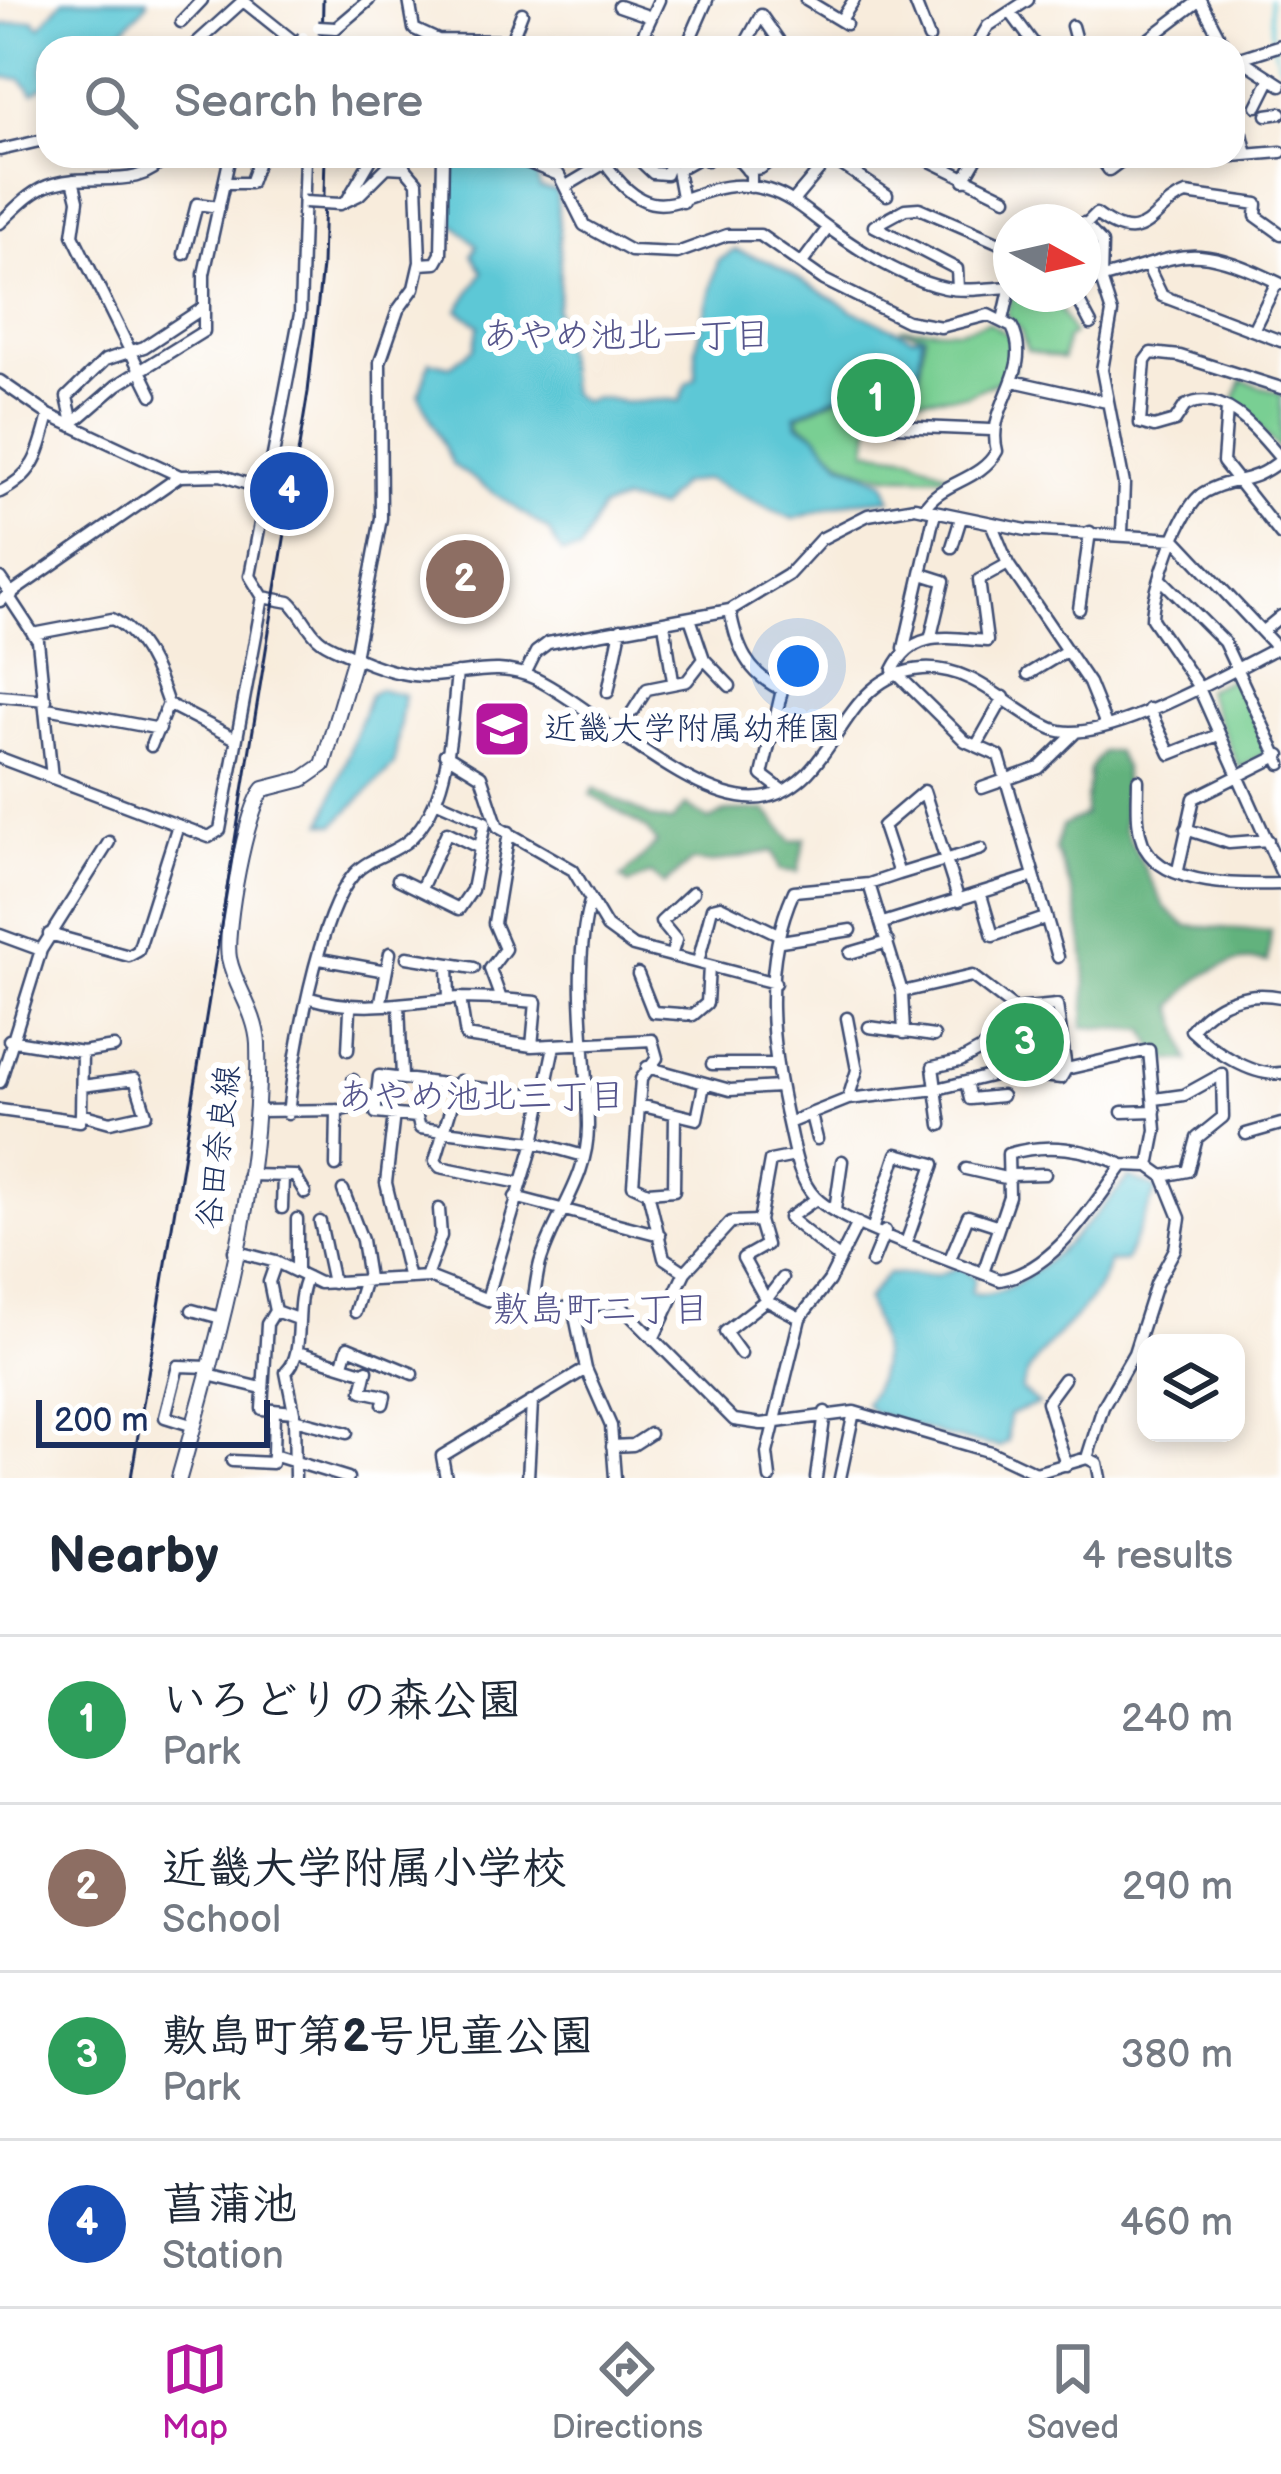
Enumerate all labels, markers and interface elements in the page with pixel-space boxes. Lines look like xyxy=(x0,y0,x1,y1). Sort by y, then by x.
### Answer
search box xyxy=(36,36,1245,168)
icon: search xyxy=(78,69,144,135)
text: Search here xyxy=(174,75,423,130)
north arrow xyxy=(993,204,1101,312)
district label: あやめ池北一丁目 xyxy=(482,315,770,358)
pin: 1 xyxy=(837,353,915,443)
pin: 4 xyxy=(250,446,328,536)
pin: 2 xyxy=(426,534,504,624)
your location xyxy=(768,636,828,696)
school or university icon: 近畿大学附属幼稚園 xyxy=(471,698,533,760)
place label: 近畿大学附属幼稚園 xyxy=(544,709,841,749)
pin: 3 xyxy=(986,997,1064,1087)
street label: 谷田奈良線 xyxy=(189,1063,249,1231)
district label: あやめ池北三丁目 xyxy=(337,1076,625,1119)
district label: 敷島町二丁目 xyxy=(493,1289,709,1332)
map controls xyxy=(1137,1334,1245,1442)
button: layers xyxy=(1137,1334,1245,1442)
scale bar xyxy=(36,1394,270,1447)
text: 200 m xyxy=(54,1401,148,1441)
text: Nearby xyxy=(48,1526,219,1587)
text: 4 results xyxy=(1082,1533,1233,1580)
text: いろどりの森公園 xyxy=(162,1674,522,1729)
text: 1 xyxy=(79,1696,95,1743)
text: 240 m xyxy=(1121,1696,1233,1743)
text: Park xyxy=(162,1729,240,1776)
text: 近畿大学附属小学校 xyxy=(162,1842,567,1897)
text: 2 xyxy=(75,1864,99,1911)
text: 290 m xyxy=(1122,1864,1233,1911)
text: School xyxy=(162,1897,281,1944)
text: 敷島町第2号児童公園 xyxy=(162,2010,594,2065)
text: 3 xyxy=(76,2032,98,2079)
text: 380 m xyxy=(1121,2032,1233,2079)
text: Park xyxy=(162,2065,240,2112)
text: 菖蒲池 xyxy=(162,2178,297,2233)
text: 4 xyxy=(76,2200,98,2247)
text: 460 m xyxy=(1120,2200,1233,2247)
text: Station xyxy=(162,2233,284,2280)
tab: Map xyxy=(162,2336,228,2448)
tab: Directions xyxy=(551,2336,703,2448)
tab: Saved xyxy=(1027,2336,1119,2448)

